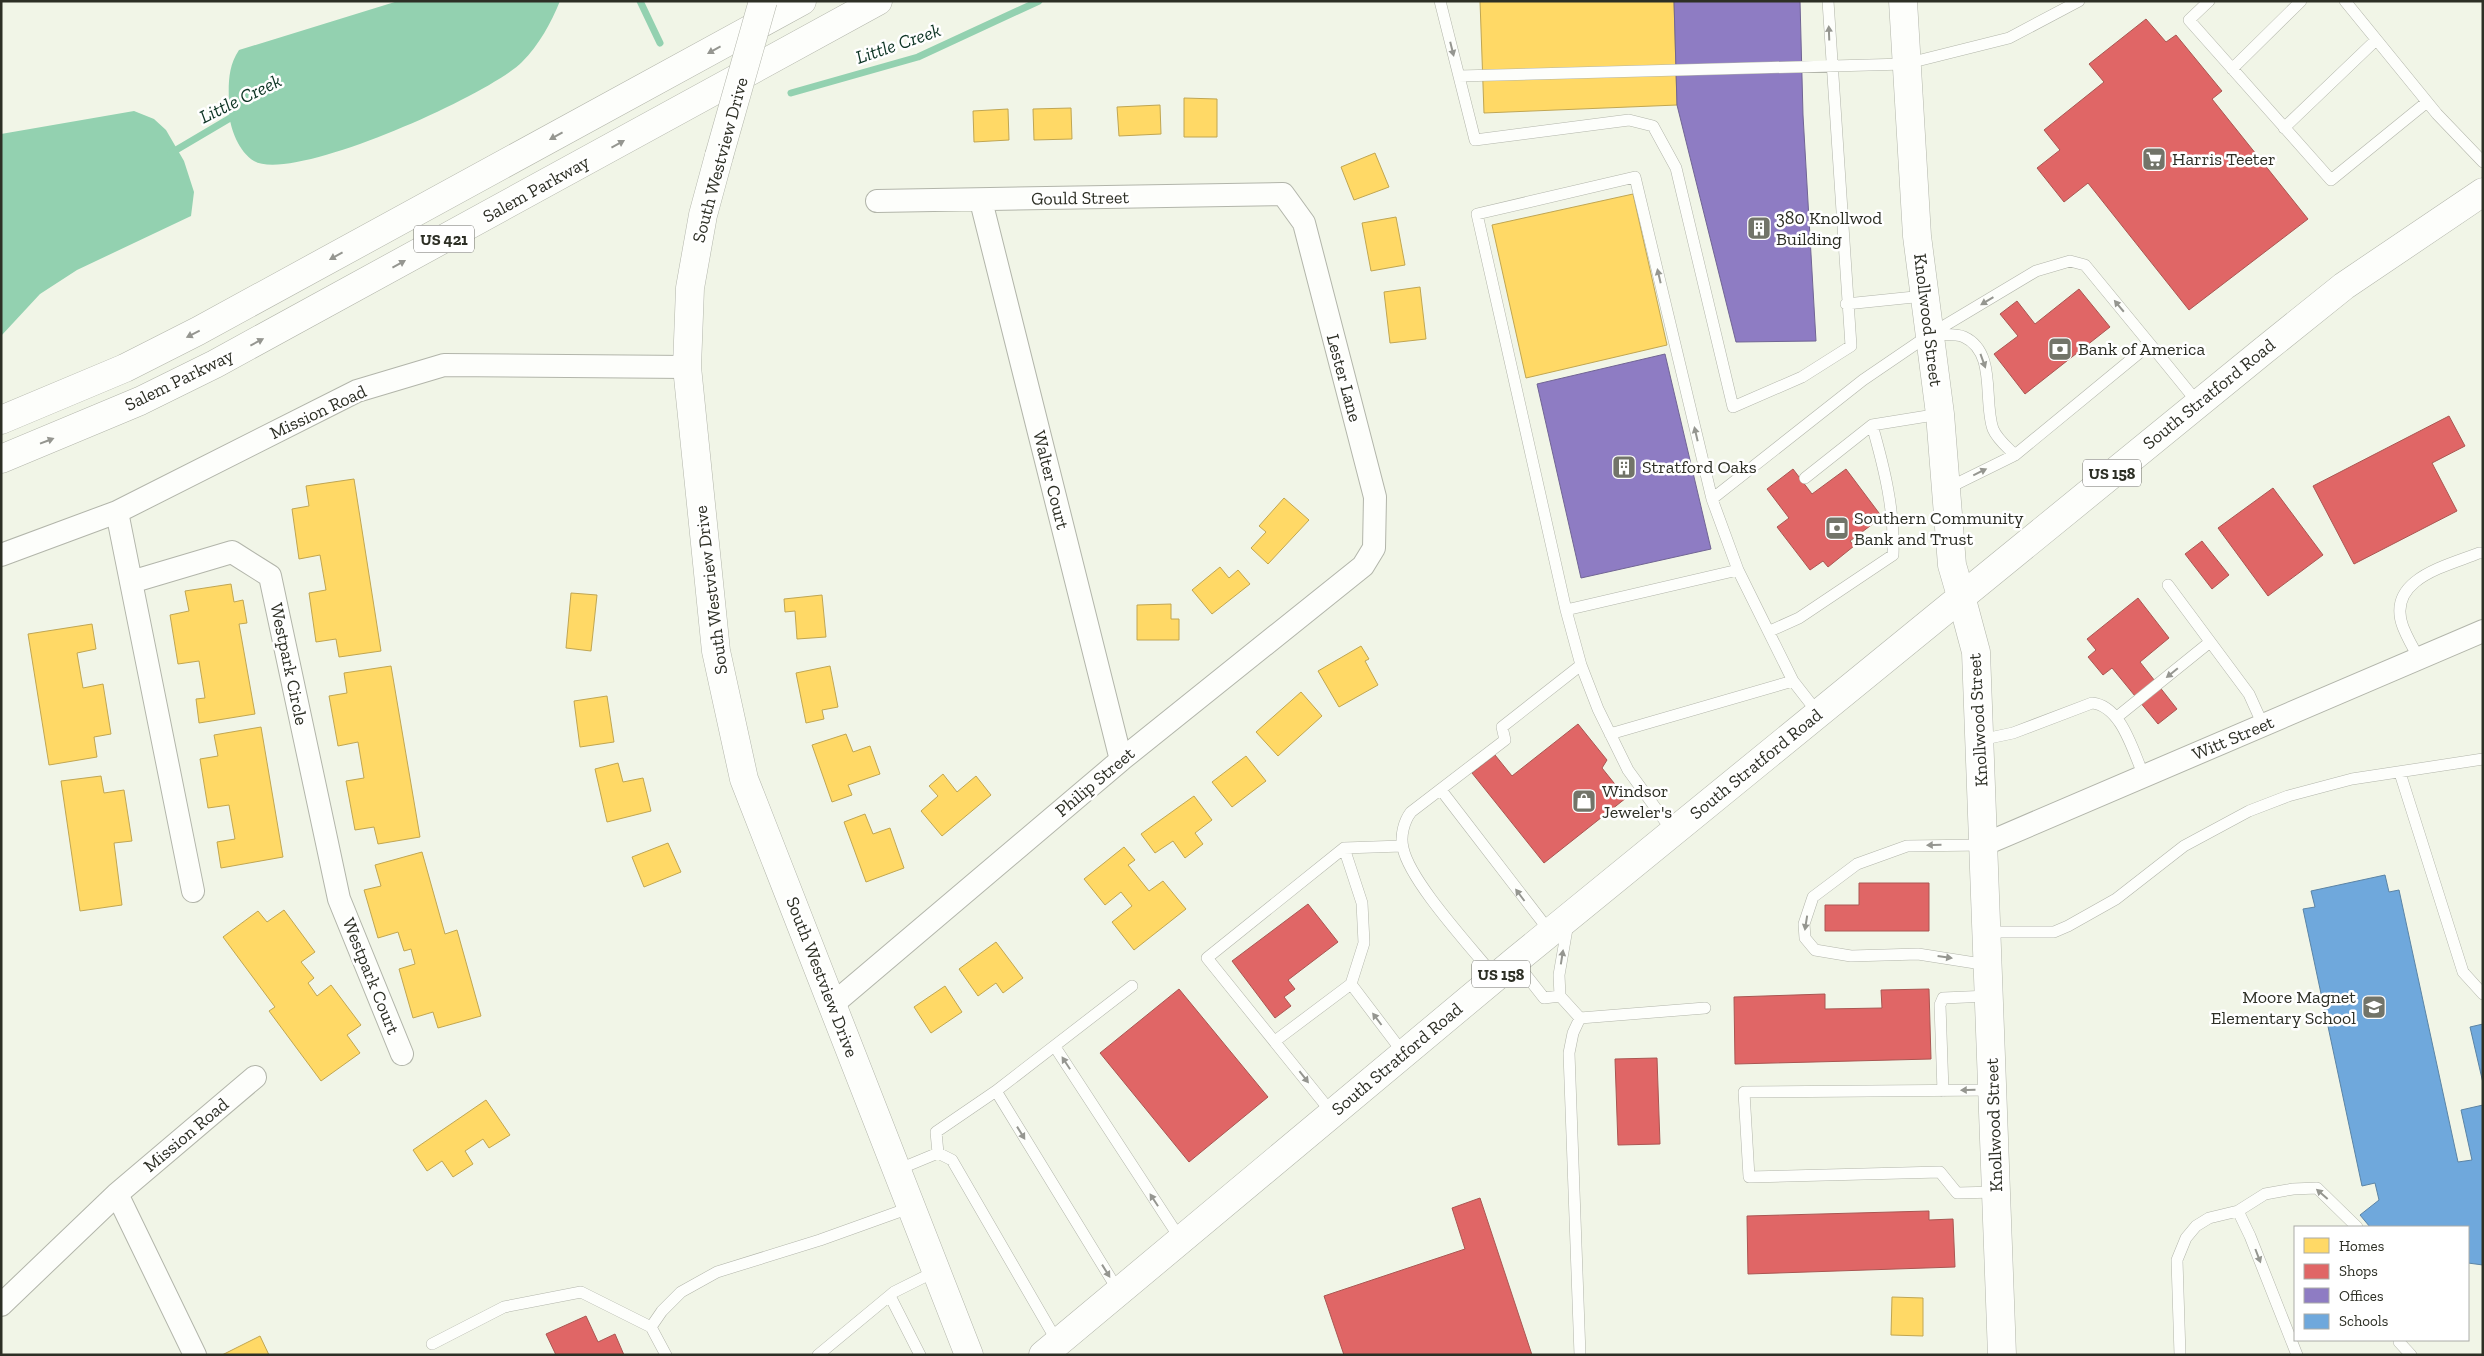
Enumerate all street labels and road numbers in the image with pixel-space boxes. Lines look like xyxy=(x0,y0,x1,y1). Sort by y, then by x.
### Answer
street label: South Westview Drive xyxy=(687,75,753,245)
street label: Salem Parkway xyxy=(479,150,594,227)
street label: Gould Street xyxy=(1031,186,1129,210)
road number: US 421 xyxy=(414,225,474,252)
street label: Knollwood Street xyxy=(1909,252,1947,388)
street label: Lester Lane xyxy=(1322,332,1366,424)
street label: South Stratford Road xyxy=(2138,334,2280,454)
street label: Salem Parkway xyxy=(121,344,238,416)
street label: Mission Road xyxy=(266,380,370,444)
street label: Walter Court xyxy=(1028,428,1074,532)
road number: US 158 xyxy=(2083,459,2141,486)
street label: South Westview Drive xyxy=(690,504,732,676)
street label: Westpark Circle xyxy=(265,601,313,727)
street label: Knollwood Street xyxy=(1963,652,1992,787)
street label: South Stratford Road xyxy=(1685,704,1827,824)
street label: Witt Street xyxy=(2189,711,2277,765)
street label: Philip Street xyxy=(1051,742,1139,822)
street label: South Westview Drive xyxy=(781,894,863,1060)
street label: Westpark Court xyxy=(338,915,404,1038)
road number: US 158 xyxy=(1472,961,1530,988)
street label: South Stratford Road xyxy=(1327,998,1467,1120)
street label: Knollwood Street xyxy=(1981,1057,2007,1192)
street label: Mission Road xyxy=(139,1093,233,1177)

